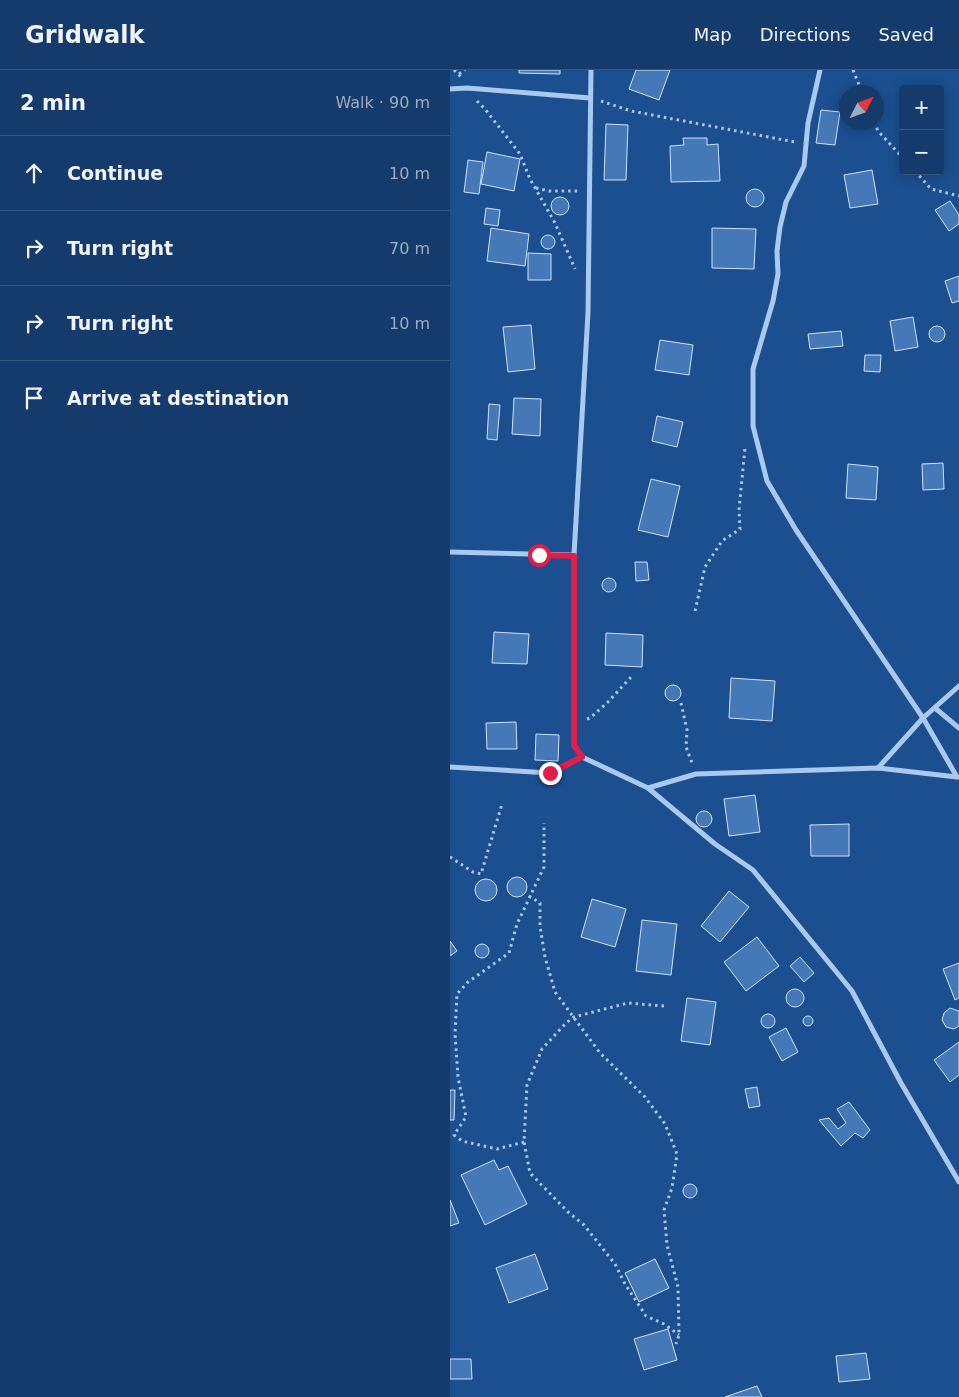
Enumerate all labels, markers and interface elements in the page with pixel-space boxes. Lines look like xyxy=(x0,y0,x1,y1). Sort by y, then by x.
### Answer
text: Gridwalk xyxy=(25,21,145,49)
text: Map xyxy=(694,24,732,45)
text: Directions xyxy=(760,24,850,45)
text: Saved xyxy=(878,24,934,45)
north arrow xyxy=(839,85,884,130)
map controls xyxy=(899,85,944,175)
button: + xyxy=(899,85,944,130)
text: 2 min xyxy=(20,91,86,115)
text: Walk · 90 m xyxy=(335,93,430,112)
button: − xyxy=(899,130,944,175)
icon: ahead xyxy=(20,159,48,187)
text: Continue xyxy=(67,162,163,184)
text: 10 m xyxy=(389,164,430,183)
icon: right xyxy=(20,234,48,262)
text: Turn right xyxy=(67,237,173,259)
text: 70 m xyxy=(389,239,430,258)
icon: right xyxy=(20,309,48,337)
text: Turn right xyxy=(67,312,173,334)
text: 10 m xyxy=(389,314,430,333)
icon: arrive xyxy=(20,384,48,412)
text: Arrive at destination xyxy=(67,387,289,409)
route start xyxy=(528,544,551,567)
route end xyxy=(539,762,562,785)

